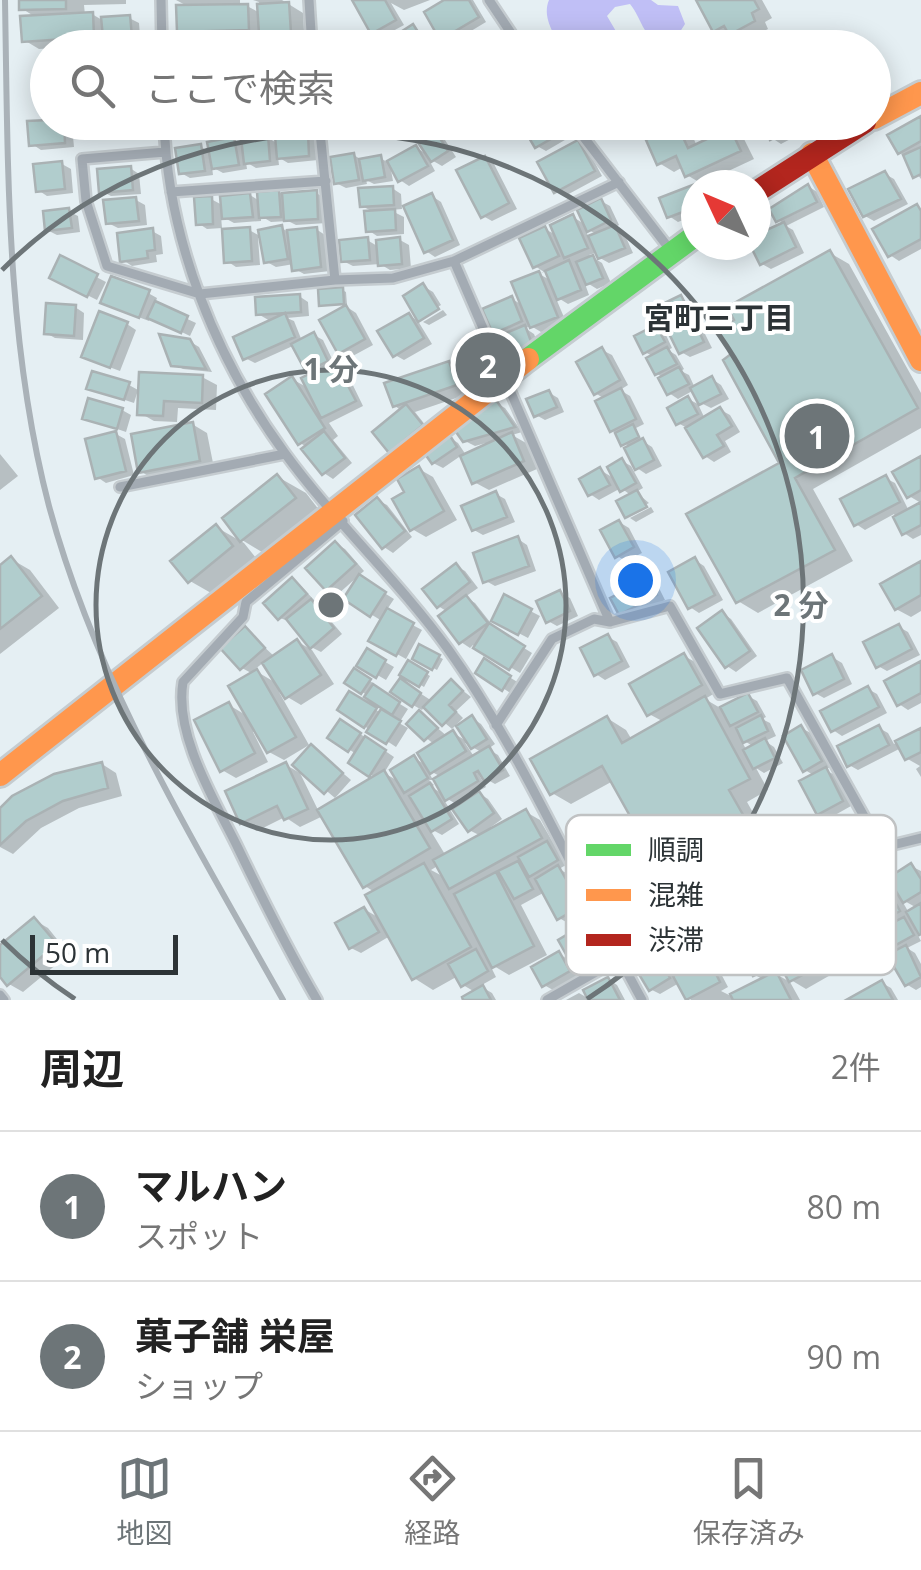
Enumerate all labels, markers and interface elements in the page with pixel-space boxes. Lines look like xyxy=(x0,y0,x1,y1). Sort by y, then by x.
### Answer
search box xyxy=(30,30,891,140)
icon: search xyxy=(65,58,120,113)
text: ここで検索 xyxy=(145,61,335,113)
north arrow xyxy=(681,170,771,260)
district label: 宮町三丁目 xyxy=(644,297,794,338)
pin: 2 xyxy=(456,328,520,402)
text: 1 分 xyxy=(304,348,358,389)
pin: 1 xyxy=(784,398,850,474)
your location xyxy=(610,555,661,606)
text: 2 分 xyxy=(774,584,828,625)
centre of rings xyxy=(313,587,349,623)
legend xyxy=(566,815,896,975)
text: 順調 xyxy=(648,830,704,868)
text: 混雑 xyxy=(648,875,704,913)
text: 渋滞 xyxy=(648,920,704,958)
scale bar xyxy=(30,930,178,974)
text: 50 m xyxy=(45,933,110,971)
text: 周辺 xyxy=(40,1039,124,1096)
text: 2件 xyxy=(831,1045,881,1088)
text: マルハン xyxy=(135,1159,287,1211)
text: 1 xyxy=(63,1185,82,1228)
text: 80 m xyxy=(806,1185,881,1228)
text: スポット xyxy=(135,1214,263,1257)
text: 菓子舗 栄屋 xyxy=(135,1309,335,1361)
text: 2 xyxy=(63,1335,82,1378)
text: 90 m xyxy=(806,1335,881,1378)
text: ショップ xyxy=(135,1364,263,1407)
tab: 地図 xyxy=(116,1451,172,1551)
tab: 経路 xyxy=(404,1451,461,1551)
tab: 保存済み xyxy=(693,1451,805,1551)

